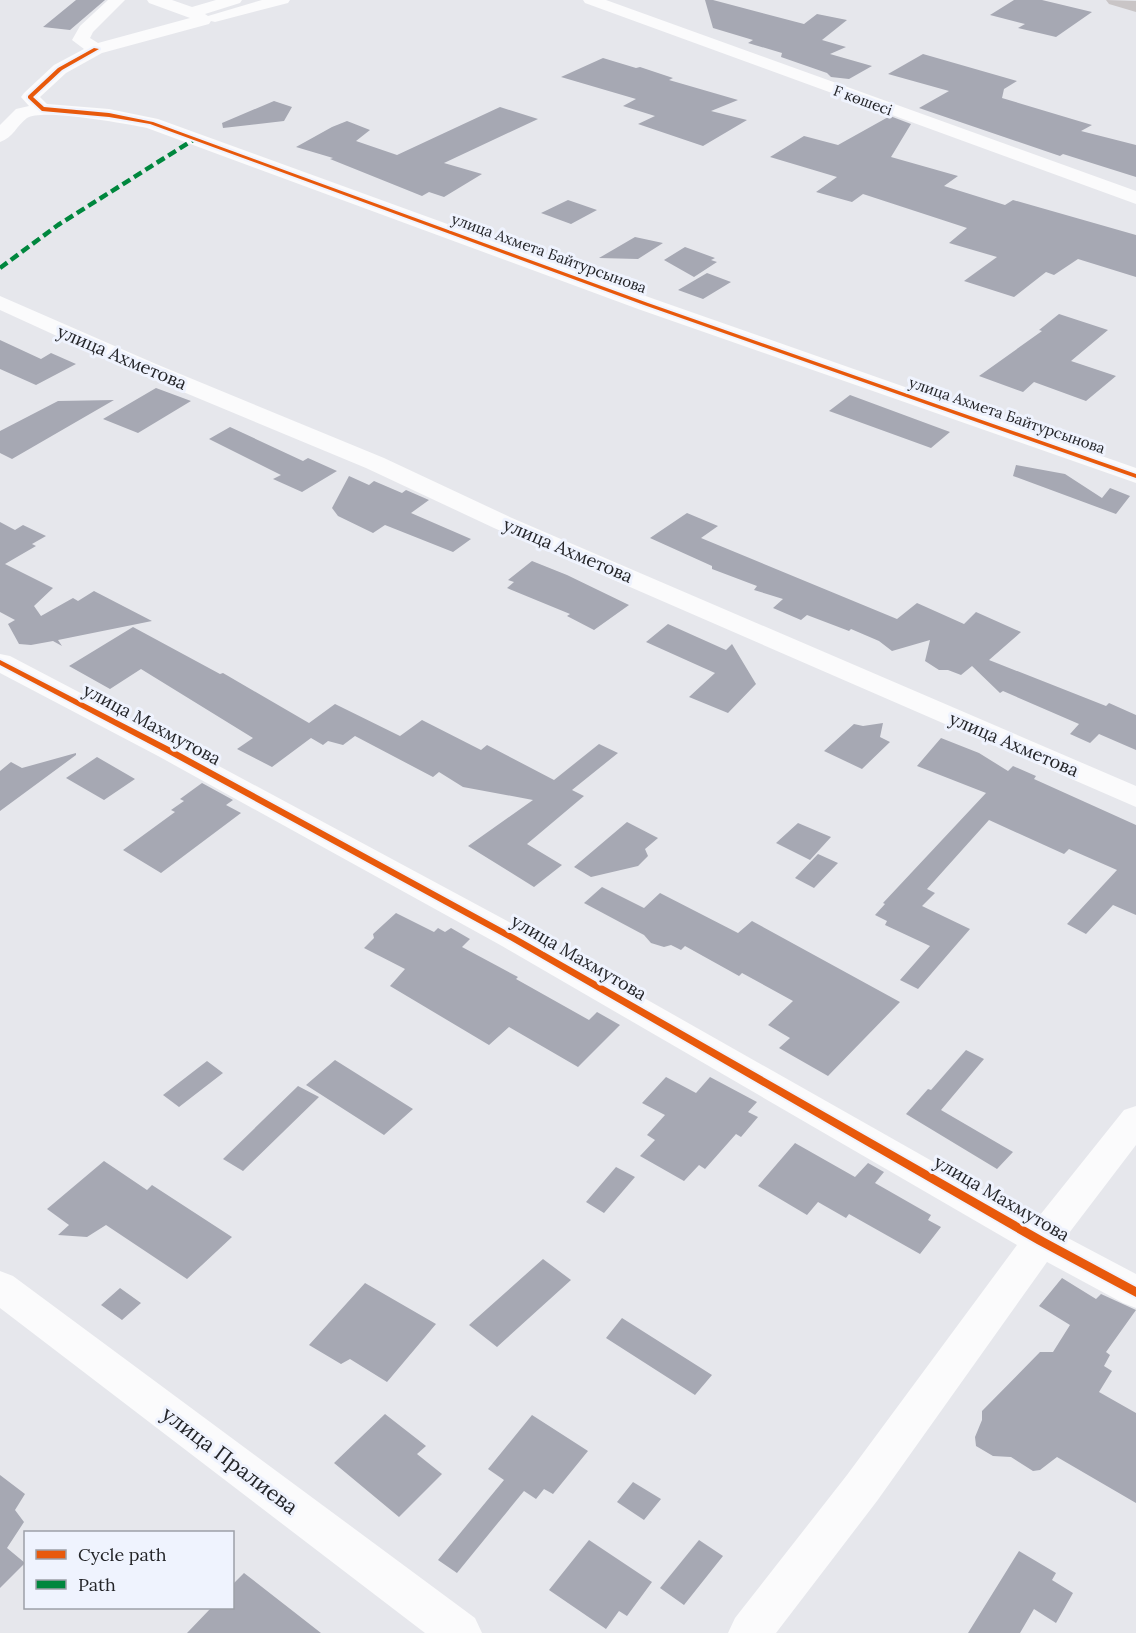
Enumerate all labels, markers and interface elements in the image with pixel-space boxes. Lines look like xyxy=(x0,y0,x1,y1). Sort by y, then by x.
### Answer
street label: F көшесі xyxy=(831,81,895,119)
street label: улица Ахмета Байтурсынова xyxy=(449,209,649,297)
street label: улица Ахметова xyxy=(54,319,190,395)
street label: улица Ахмета Байтурсынова xyxy=(906,372,1108,458)
street label: улица Ахметова xyxy=(500,512,636,588)
street label: улица Махмутова xyxy=(79,678,225,770)
street label: улица Ахметова xyxy=(946,706,1082,782)
street label: улица Махмутова xyxy=(507,909,651,1005)
street label: улица Махмутова xyxy=(930,1150,1074,1246)
street label: улица Пралиева xyxy=(156,1400,304,1520)
legend xyxy=(24,1531,234,1609)
text: Cycle path xyxy=(78,1543,167,1566)
text: Path xyxy=(78,1573,116,1596)

